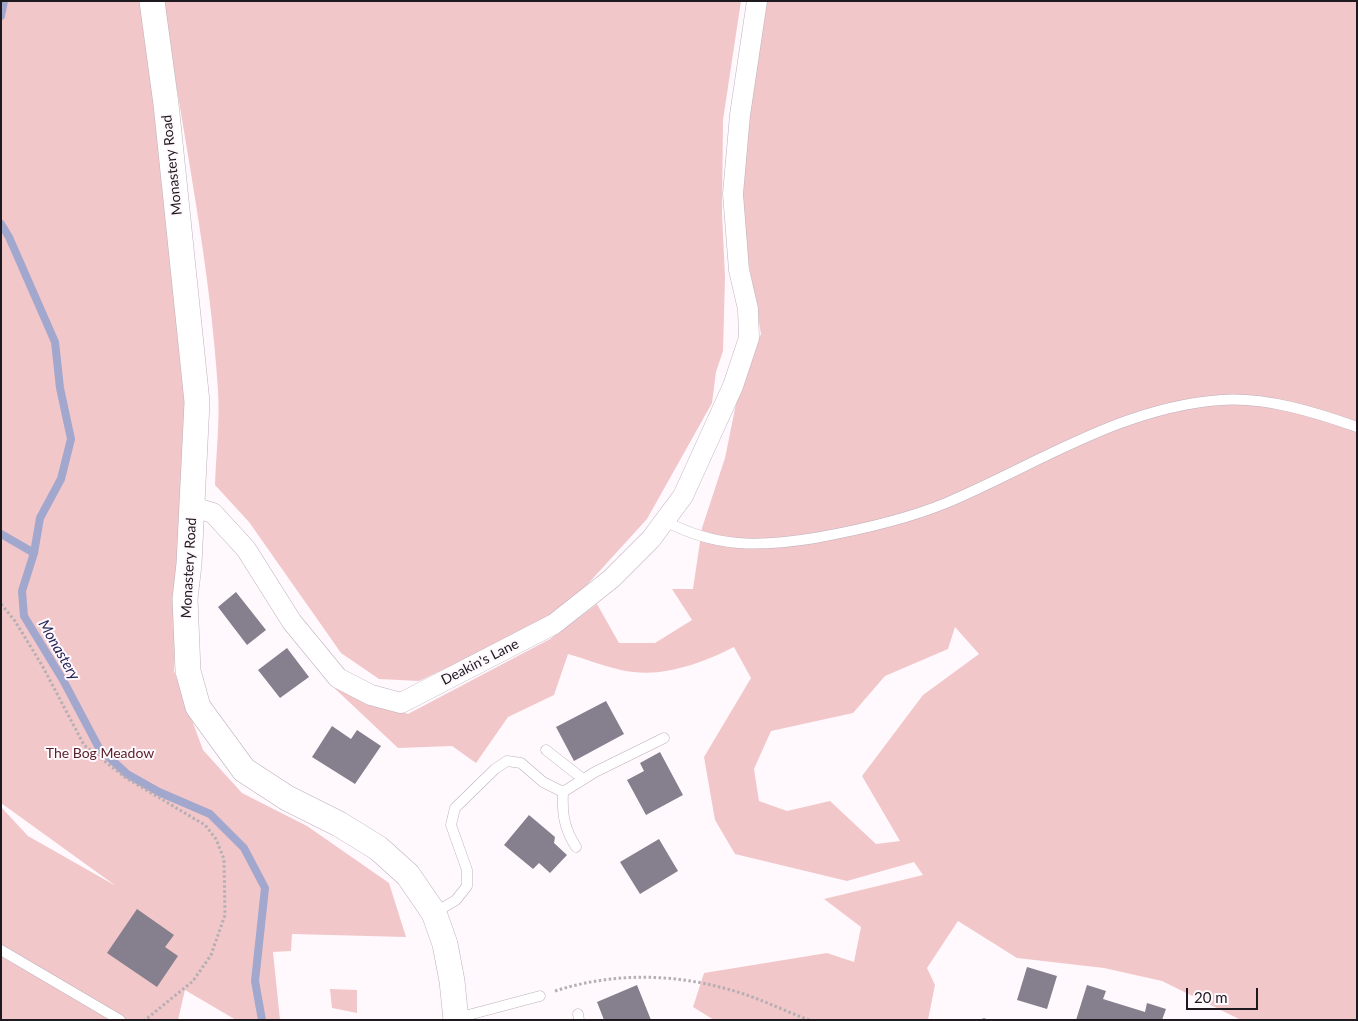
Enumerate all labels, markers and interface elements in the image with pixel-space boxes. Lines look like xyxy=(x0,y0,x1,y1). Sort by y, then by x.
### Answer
street label: Monastery Road xyxy=(158,114,186,216)
street label: Monastery Road xyxy=(178,517,200,619)
water label: Monastery xyxy=(35,617,83,683)
street label: Deakin's Lane xyxy=(438,635,522,689)
park label: The Bog Meadow xyxy=(46,745,154,761)
scale bar xyxy=(1188,978,1260,1010)
text: 20 m xyxy=(1194,988,1228,1006)

